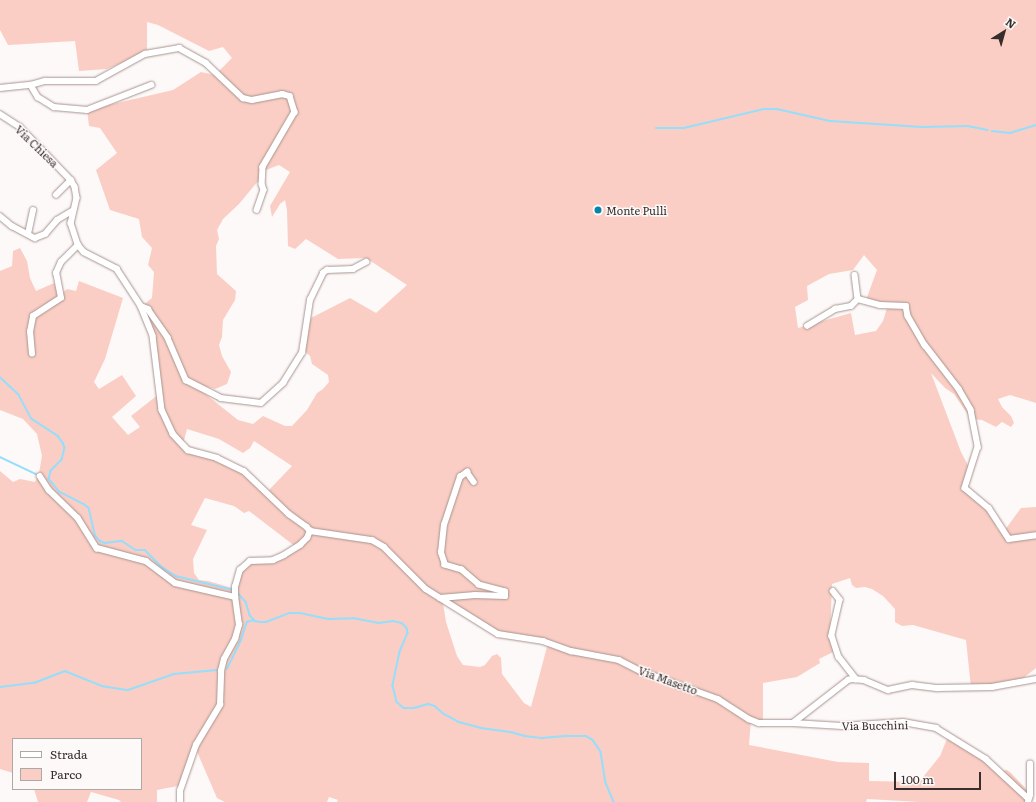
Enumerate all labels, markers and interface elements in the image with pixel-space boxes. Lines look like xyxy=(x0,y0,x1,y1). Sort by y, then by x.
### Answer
north arrow xyxy=(984,12,1024,52)
text: N xyxy=(1003,13,1020,32)
street label: Via Chiesa xyxy=(13,122,61,170)
place label: Monte Pulli xyxy=(606,203,667,217)
marker: Monte Pulli xyxy=(593,205,603,215)
street label: Via Masetto xyxy=(637,663,699,697)
street label: Via Bucchini xyxy=(842,718,908,732)
legend xyxy=(12,738,142,790)
text: Strada xyxy=(50,745,88,763)
scale bar xyxy=(896,764,983,790)
text: Parco xyxy=(50,765,82,783)
text: 100 m xyxy=(901,770,934,788)

